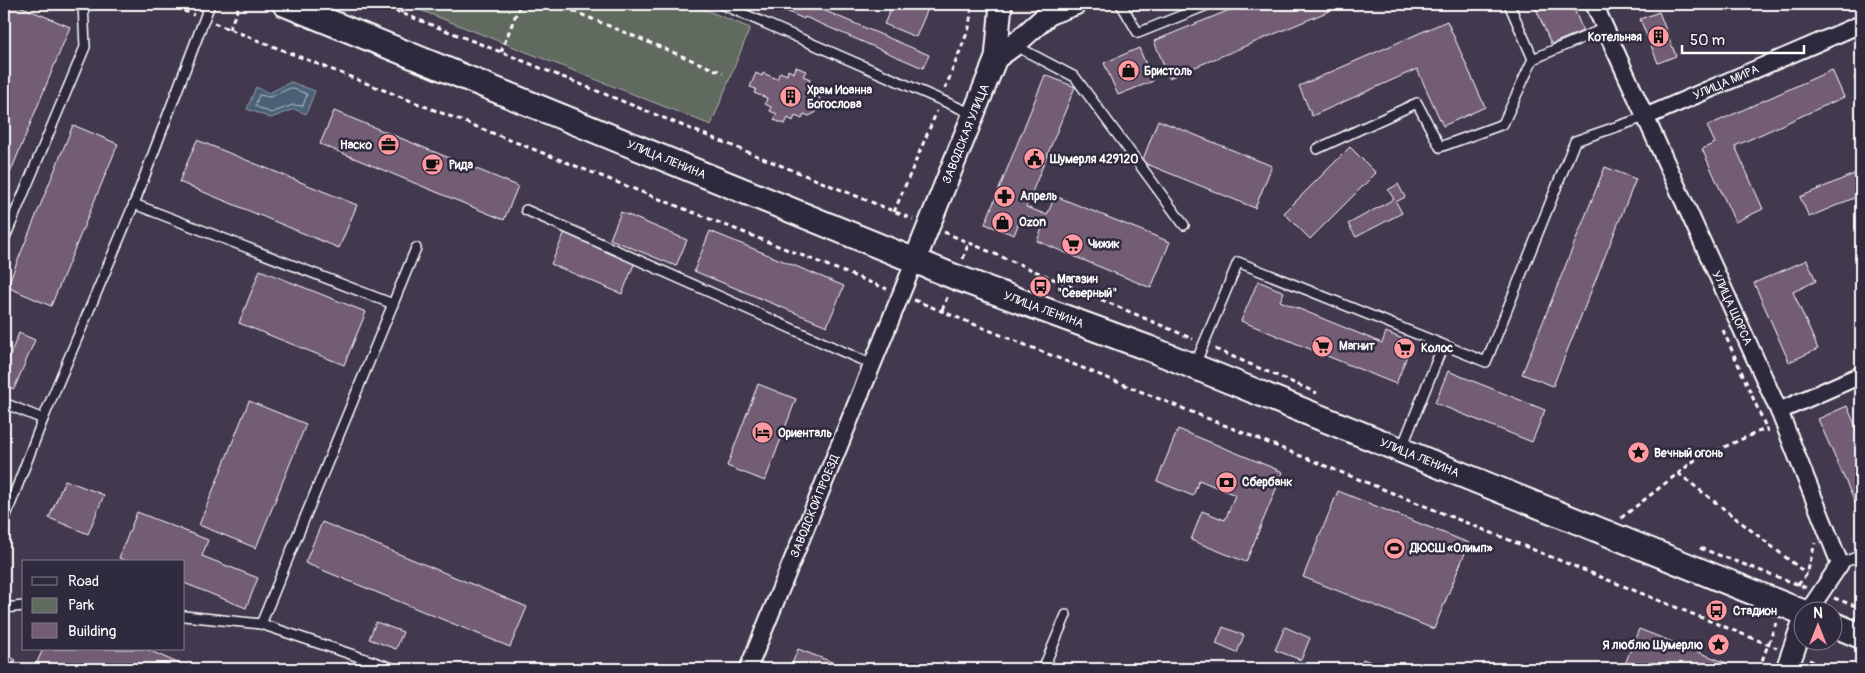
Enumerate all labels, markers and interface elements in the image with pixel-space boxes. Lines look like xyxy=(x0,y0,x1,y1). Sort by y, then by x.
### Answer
scale bar xyxy=(1682,22,1805,54)
building icon: Котельная xyxy=(1646,25,1670,49)
place label: Котельная xyxy=(1588,30,1642,45)
text: 50 m xyxy=(1690,31,1725,50)
shop icon: Бристоль xyxy=(1116,59,1140,83)
street label: УЛИЦА МИРА xyxy=(1691,61,1761,103)
place label: Бристоль xyxy=(1144,64,1193,79)
street label: ЗАВОДСКАЯ УЛИЦА xyxy=(939,81,992,186)
place label: Храм Иоанна Богослова xyxy=(807,83,872,112)
building icon: Храм Иоанна Богослова xyxy=(779,85,803,109)
office icon: Наско xyxy=(376,133,400,157)
street label: УЛИЦА ЛЕНИНА xyxy=(625,137,709,182)
place label: Наско xyxy=(340,138,373,153)
public building icon: Шумерля 429120 xyxy=(1022,147,1046,171)
place label: Шумерля 429120 xyxy=(1049,152,1138,167)
cafe icon: Рида xyxy=(421,153,445,177)
place label: Рида xyxy=(449,158,474,173)
pharmacy icon: Апрель xyxy=(992,184,1016,208)
place label: Апрель xyxy=(1020,189,1058,204)
shop icon: Ozon xyxy=(991,210,1015,234)
place label: Ozon xyxy=(1019,215,1046,230)
supermarket icon: Чижик xyxy=(1060,232,1084,256)
place label: Чижик xyxy=(1088,237,1121,252)
street label: УЛИЦА ЩОРСА xyxy=(1709,269,1756,348)
place label: Магазин "Северный" xyxy=(1057,272,1117,301)
bus stop icon: Магазин "Северный" xyxy=(1029,274,1053,298)
street label: УЛИЦА ЛЕНИНА xyxy=(1002,288,1086,331)
supermarket icon: Магнит xyxy=(1311,334,1335,358)
supermarket icon: Колос xyxy=(1393,336,1417,360)
place label: Магнит xyxy=(1339,339,1376,354)
place label: Колос xyxy=(1421,341,1453,356)
hotel icon: Ориенталь xyxy=(750,421,774,445)
place label: Ориенталь xyxy=(778,426,832,441)
street label: УЛИЦА ЛЕНИНА xyxy=(1378,435,1462,480)
place icon: Вечный огонь xyxy=(1626,441,1650,465)
place label: Вечный огонь xyxy=(1654,446,1724,461)
street label: ЗАВОДСКОЙ ПРОЕЗД xyxy=(787,452,843,560)
bank icon: Сбербанк xyxy=(1214,470,1238,494)
place label: Сбербанк xyxy=(1242,475,1293,490)
sports icon: ДЮСШ «Олимп» xyxy=(1382,536,1406,560)
place label: ДЮСШ «Олимп» xyxy=(1409,541,1494,556)
legend xyxy=(22,560,185,650)
text: Road xyxy=(68,572,99,591)
text: Park xyxy=(68,596,95,615)
bus stop icon: Стадион xyxy=(1705,599,1729,623)
north arrow xyxy=(1792,600,1842,650)
place label: Стадион xyxy=(1733,604,1777,619)
text: N xyxy=(1813,605,1823,622)
text: Building xyxy=(68,622,116,641)
place icon: Я люблю Шумерлю xyxy=(1707,633,1731,657)
place label: Я люблю Шумерлю xyxy=(1603,638,1703,653)

